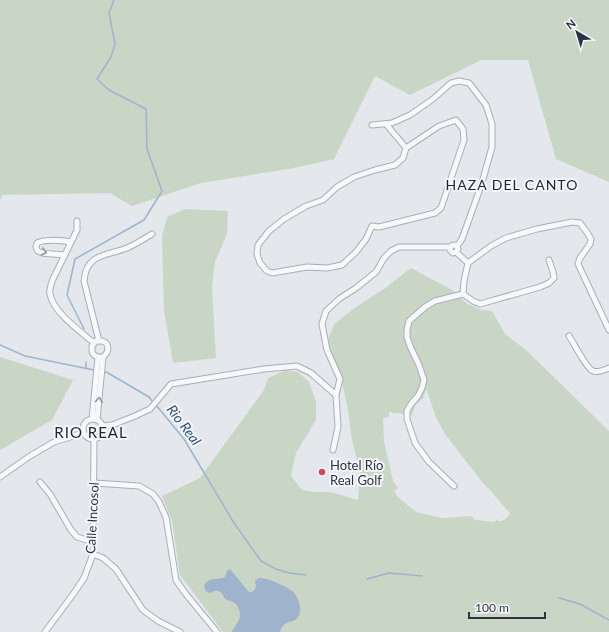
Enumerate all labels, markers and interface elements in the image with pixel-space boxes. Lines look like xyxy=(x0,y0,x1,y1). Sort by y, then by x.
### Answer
north arrow xyxy=(557,12,597,52)
text: N xyxy=(563,16,578,31)
district label: HAZA DEL CANTO xyxy=(446,176,578,193)
one-way arrow xyxy=(40,247,47,255)
one-way arrow xyxy=(95,397,104,403)
water label: Rio Real xyxy=(164,401,205,448)
district label: RIO REAL xyxy=(54,423,128,441)
place label: Hotel Río Real Golf xyxy=(330,457,383,488)
marker: Hotel Río Real Golf xyxy=(317,467,327,477)
street label: Calle Incosol xyxy=(82,482,102,554)
scale bar xyxy=(469,594,545,620)
text: 100 m xyxy=(475,600,509,615)

